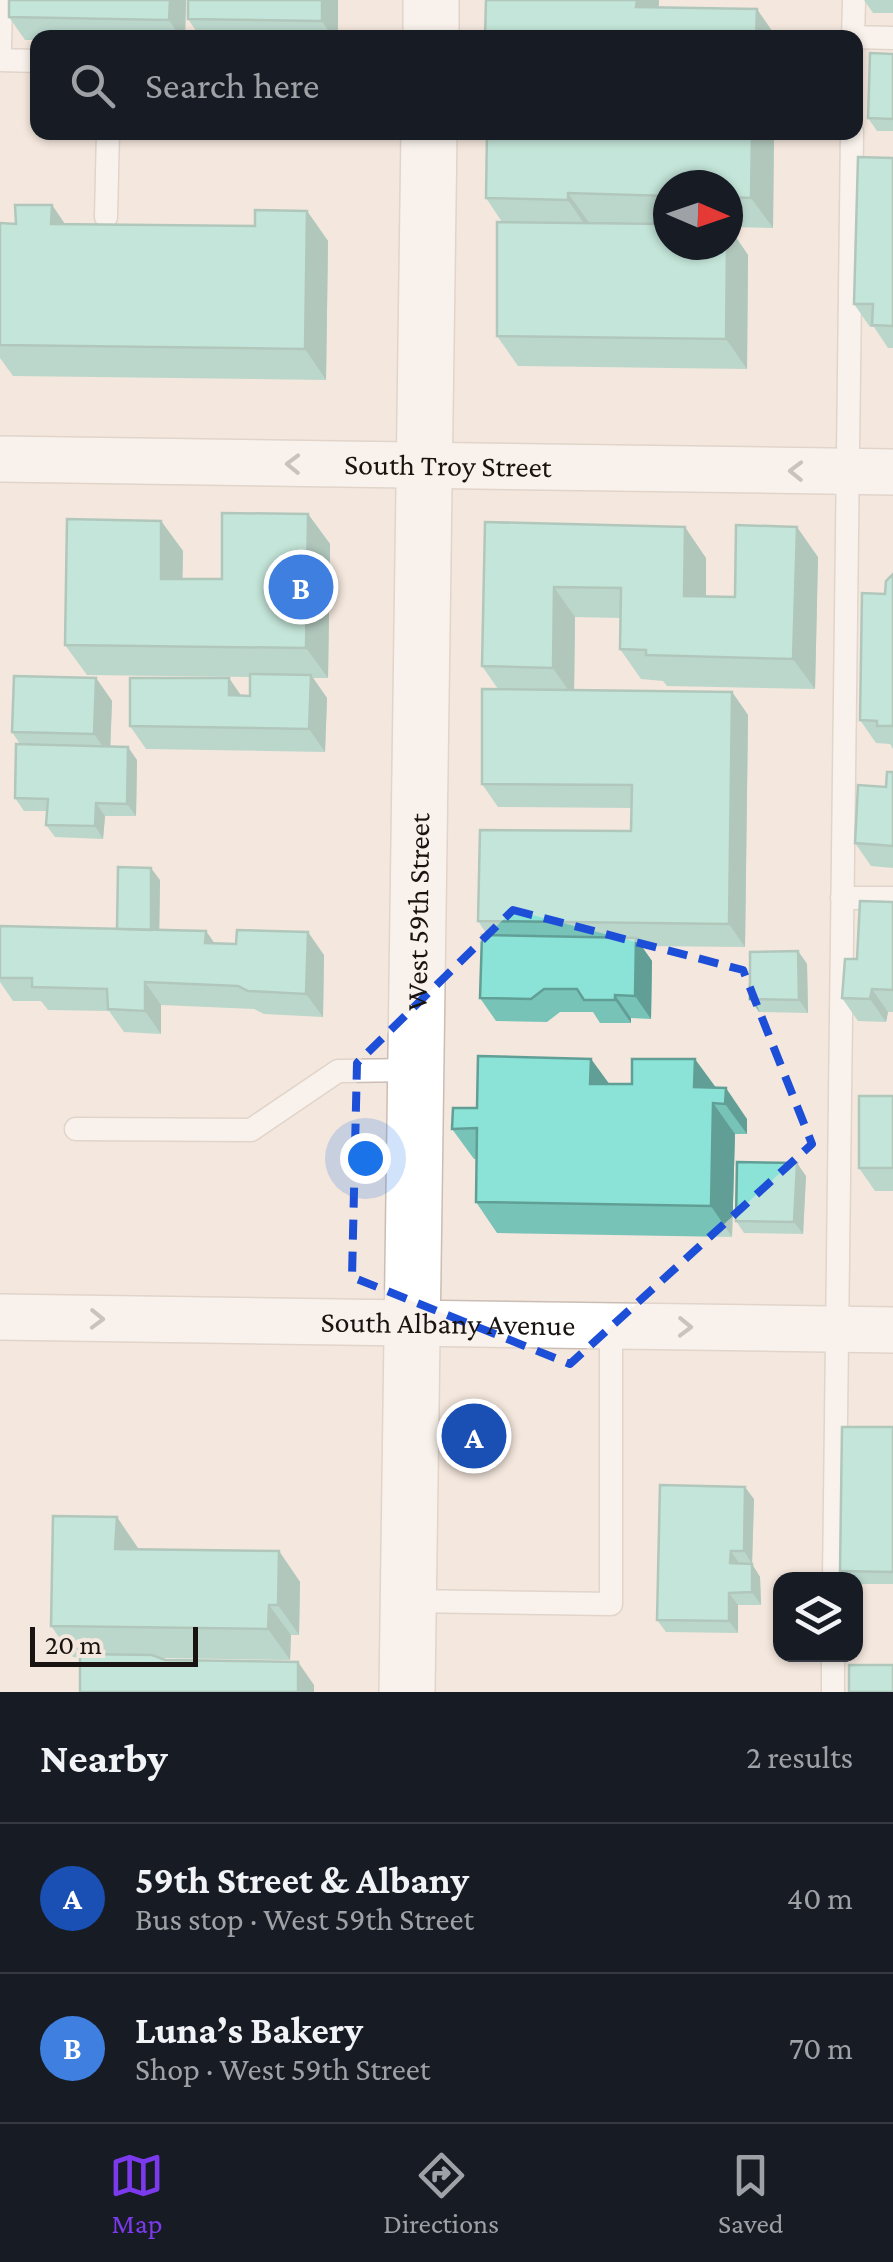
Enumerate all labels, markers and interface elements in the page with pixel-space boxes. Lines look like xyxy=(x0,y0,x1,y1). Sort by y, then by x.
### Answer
search box xyxy=(30,30,863,140)
icon: search xyxy=(65,58,120,113)
text: Search here xyxy=(145,64,319,106)
north arrow xyxy=(653,170,743,260)
street label: South Troy Street xyxy=(344,447,553,483)
one-way arrow xyxy=(284,453,300,474)
one-way arrow xyxy=(787,460,802,482)
pin: B xyxy=(268,550,334,624)
street label: West 59th Street xyxy=(400,812,435,1011)
your location xyxy=(340,1133,391,1184)
street label: South Albany Avenue xyxy=(320,1305,576,1341)
one-way arrow xyxy=(90,1308,106,1329)
one-way arrow xyxy=(678,1316,694,1337)
pin: A xyxy=(442,1398,506,1474)
map controls xyxy=(773,1572,863,1662)
button: layers xyxy=(773,1572,863,1662)
scale bar xyxy=(30,1622,198,1666)
text: 20 m xyxy=(45,1629,102,1660)
text: Nearby xyxy=(40,1734,168,1781)
text: 2 results xyxy=(746,1739,853,1775)
text: 59th Street & Albany xyxy=(135,1859,469,1901)
text: A xyxy=(63,1880,82,1916)
text: 40 m xyxy=(787,1880,853,1916)
text: Bus stop · West 59th Street xyxy=(135,1901,474,1937)
text: Luna’s Bakery xyxy=(135,2009,363,2051)
text: B xyxy=(63,2030,82,2066)
text: 70 m xyxy=(789,2030,853,2066)
text: Shop · West 59th Street xyxy=(135,2051,430,2087)
tab: Map xyxy=(109,2148,164,2239)
tab: Directions xyxy=(383,2148,499,2239)
tab: Saved xyxy=(718,2148,784,2239)

